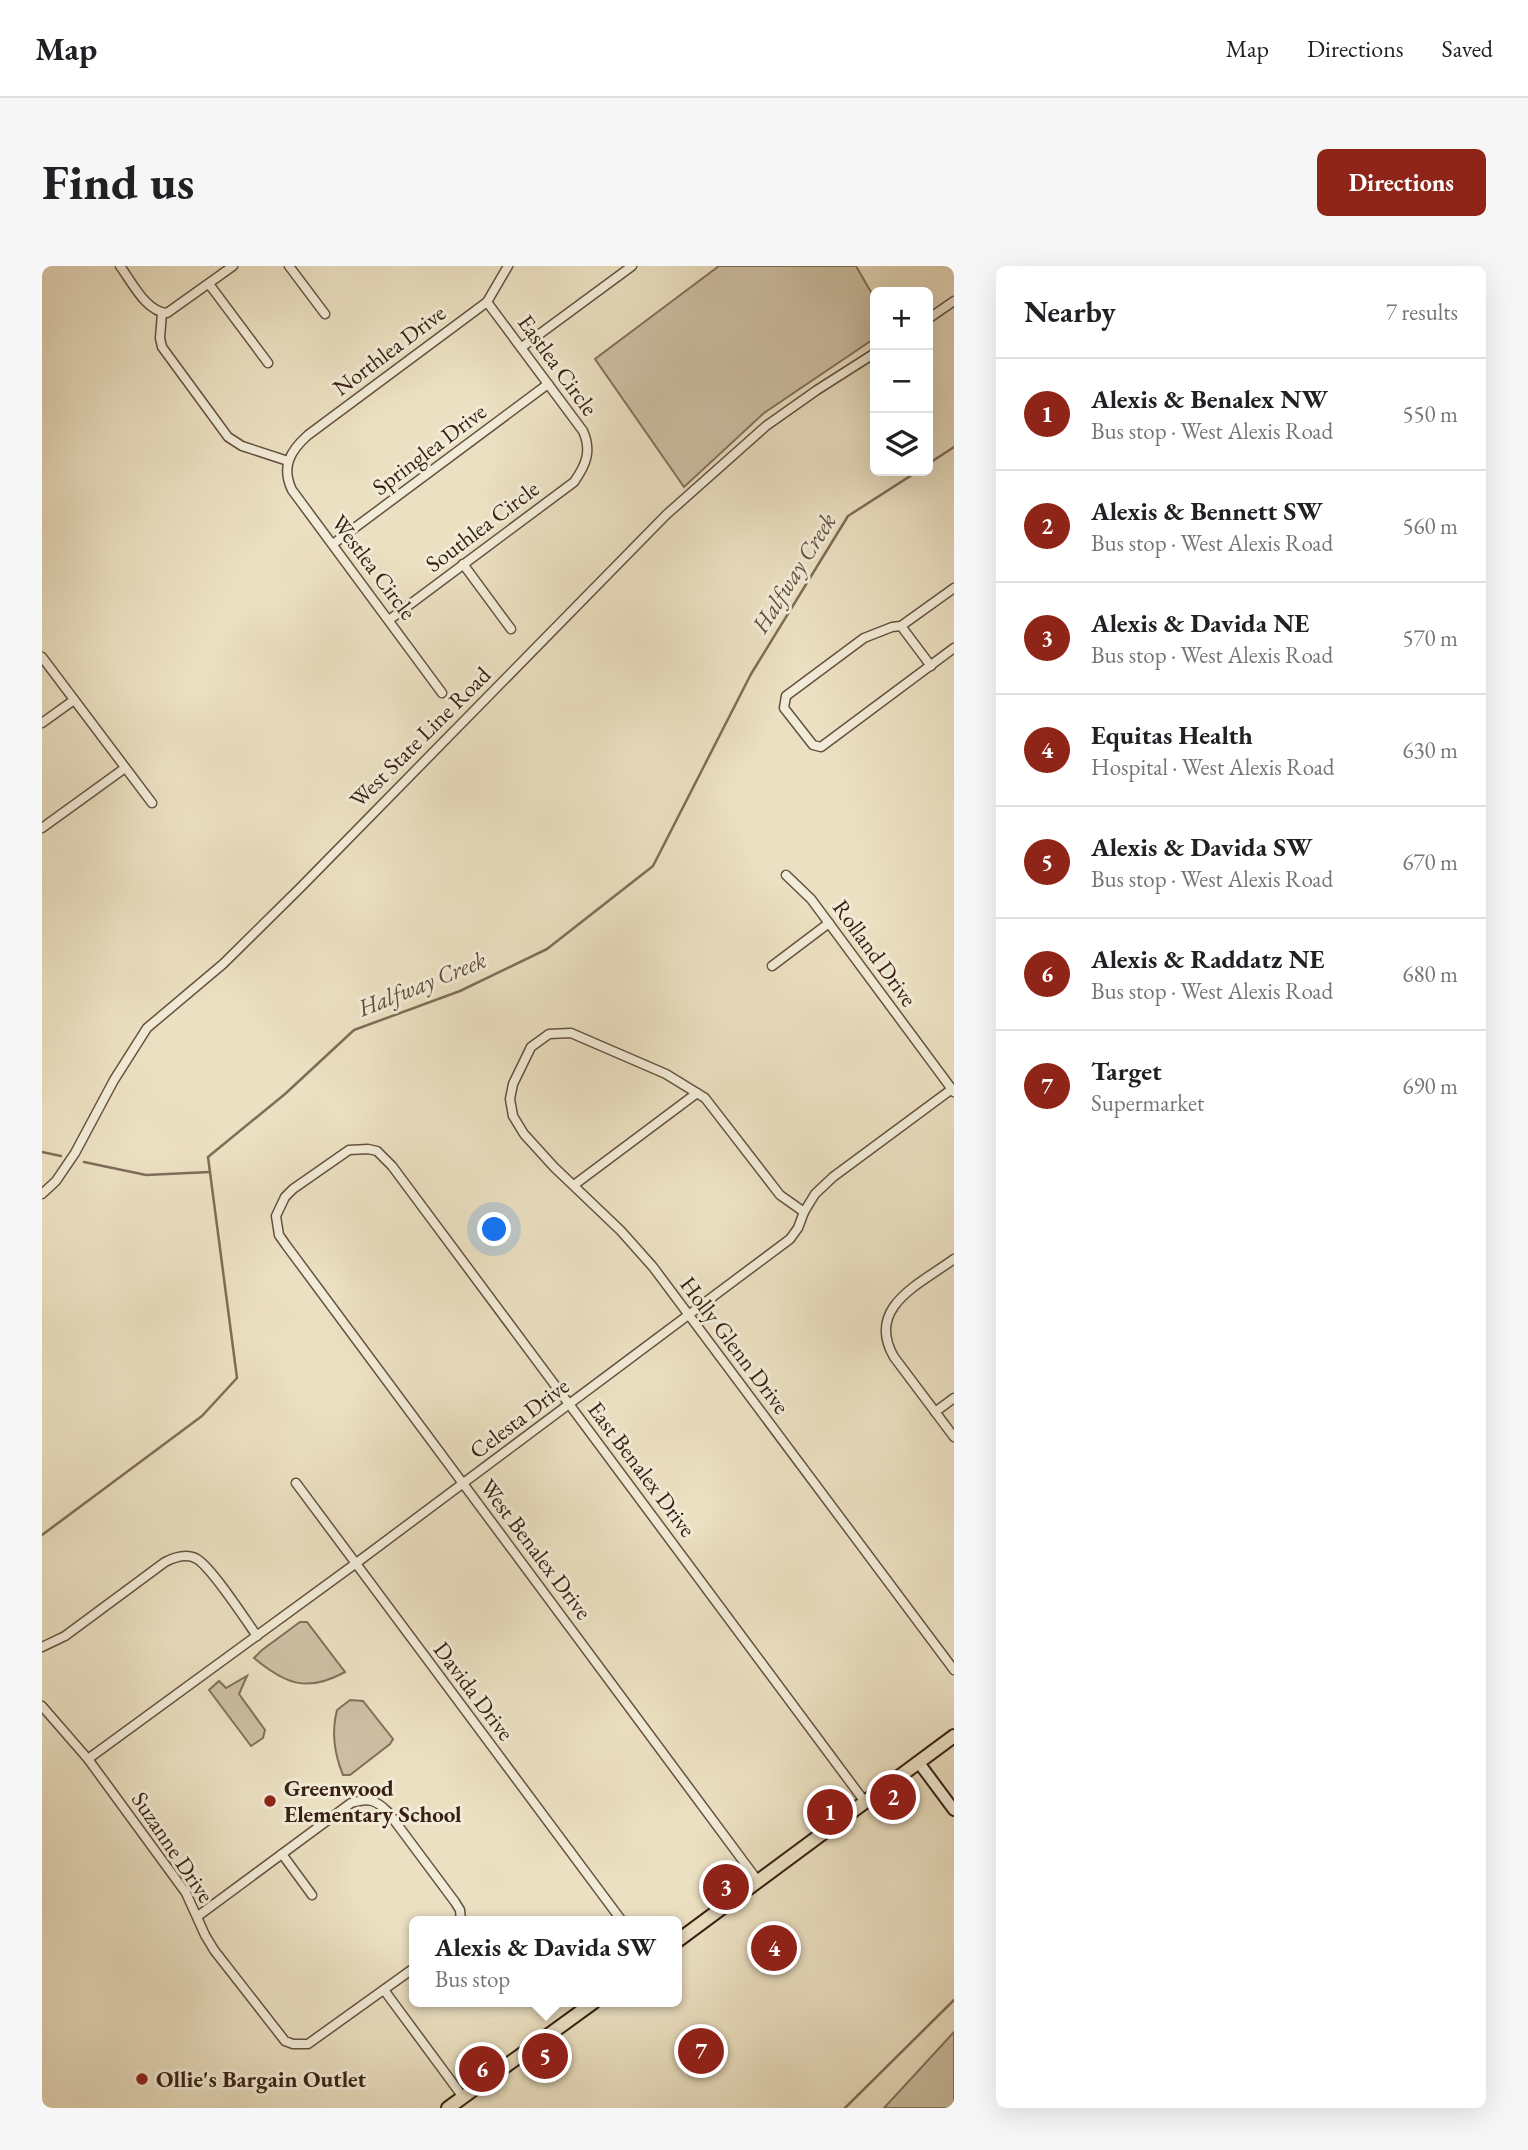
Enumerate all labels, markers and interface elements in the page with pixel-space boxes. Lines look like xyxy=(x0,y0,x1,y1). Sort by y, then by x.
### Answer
text: Map xyxy=(35,27,97,70)
text: Map xyxy=(1226,33,1269,64)
text: Directions xyxy=(1307,33,1404,64)
text: Saved xyxy=(1442,33,1493,64)
button: Directions xyxy=(1317,149,1486,216)
text: Find us xyxy=(42,150,194,214)
map controls xyxy=(870,287,933,476)
button: + xyxy=(870,287,933,350)
text: Nearby xyxy=(1024,292,1116,331)
text: 7 results xyxy=(1386,297,1458,327)
street label: Northlea Drive xyxy=(327,298,451,402)
street label: Eastlea Circle xyxy=(511,308,605,422)
button: − xyxy=(870,350,933,413)
text: Alexis & Benalex NW xyxy=(1091,382,1328,416)
street label: Springlea Drive xyxy=(366,396,492,502)
text: 1 xyxy=(1041,399,1053,429)
text: 550 m xyxy=(1402,399,1458,429)
button: layers xyxy=(870,413,933,476)
text: Bus stop · West Alexis Road xyxy=(1091,416,1333,446)
street label: Southlea Circle xyxy=(419,473,545,579)
text: Alexis & Bennett SW xyxy=(1091,494,1323,528)
water label: Halfway Creek xyxy=(744,507,843,639)
street label: Westlea Circle xyxy=(325,508,423,626)
text: 2 xyxy=(1041,511,1053,541)
text: 560 m xyxy=(1402,511,1458,541)
text: Bus stop · West Alexis Road xyxy=(1091,528,1333,558)
text: Alexis & Davida NE xyxy=(1091,606,1309,640)
text: 3 xyxy=(1041,623,1053,653)
text: 570 m xyxy=(1402,623,1458,653)
text: Bus stop · West Alexis Road xyxy=(1091,640,1333,670)
street label: West State Line Road xyxy=(343,660,497,814)
text: Equitas Health xyxy=(1091,718,1253,752)
text: 4 xyxy=(1041,735,1053,765)
text: 630 m xyxy=(1402,735,1458,765)
text: Hospital · West Alexis Road xyxy=(1091,752,1334,782)
text: Alexis & Davida SW xyxy=(1091,830,1313,864)
text: 5 xyxy=(1041,847,1053,877)
text: 670 m xyxy=(1402,847,1458,877)
text: Bus stop · West Alexis Road xyxy=(1091,864,1333,894)
street label: Rolland Drive xyxy=(826,894,924,1012)
text: Alexis & Raddatz NE xyxy=(1091,942,1325,976)
water label: Halfway Creek xyxy=(352,944,491,1024)
text: 6 xyxy=(1041,959,1053,989)
text: 680 m xyxy=(1402,959,1458,989)
text: Bus stop · West Alexis Road xyxy=(1091,976,1333,1006)
text: Target xyxy=(1091,1054,1162,1088)
text: 7 xyxy=(1041,1071,1053,1101)
text: 690 m xyxy=(1402,1071,1458,1101)
text: Supermarket xyxy=(1091,1088,1204,1118)
your location xyxy=(477,1212,511,1246)
street label: Holly Glenn Drive xyxy=(673,1270,797,1420)
street label: Celesta Drive xyxy=(463,1371,575,1465)
street label: East Benalex Drive xyxy=(581,1395,703,1543)
street label: West Benalex Drive xyxy=(473,1473,599,1625)
street label: Davida Drive xyxy=(427,1636,521,1746)
pin: 2 xyxy=(870,1771,916,1823)
place label: Greenwood Elementary School xyxy=(284,1773,462,1829)
street label: Suzanne Drive xyxy=(125,1786,221,1908)
pin: 1 xyxy=(807,1786,853,1838)
marker: Greenwood Elementary School xyxy=(262,1793,278,1809)
pin: 3 xyxy=(703,1861,749,1913)
popup xyxy=(409,1916,682,2007)
pin: 4 xyxy=(751,1922,797,1974)
text: Alexis & Davida SW xyxy=(435,1930,656,1964)
text: Bus stop xyxy=(435,1964,510,1994)
pin: 7 xyxy=(678,2025,724,2077)
pin: 5 xyxy=(522,2030,568,2082)
pin: 6 xyxy=(459,2043,505,2095)
place label: Ollie's Bargain Outlet xyxy=(156,2064,367,2094)
marker: Ollie's Bargain Outlet xyxy=(134,2071,150,2087)

